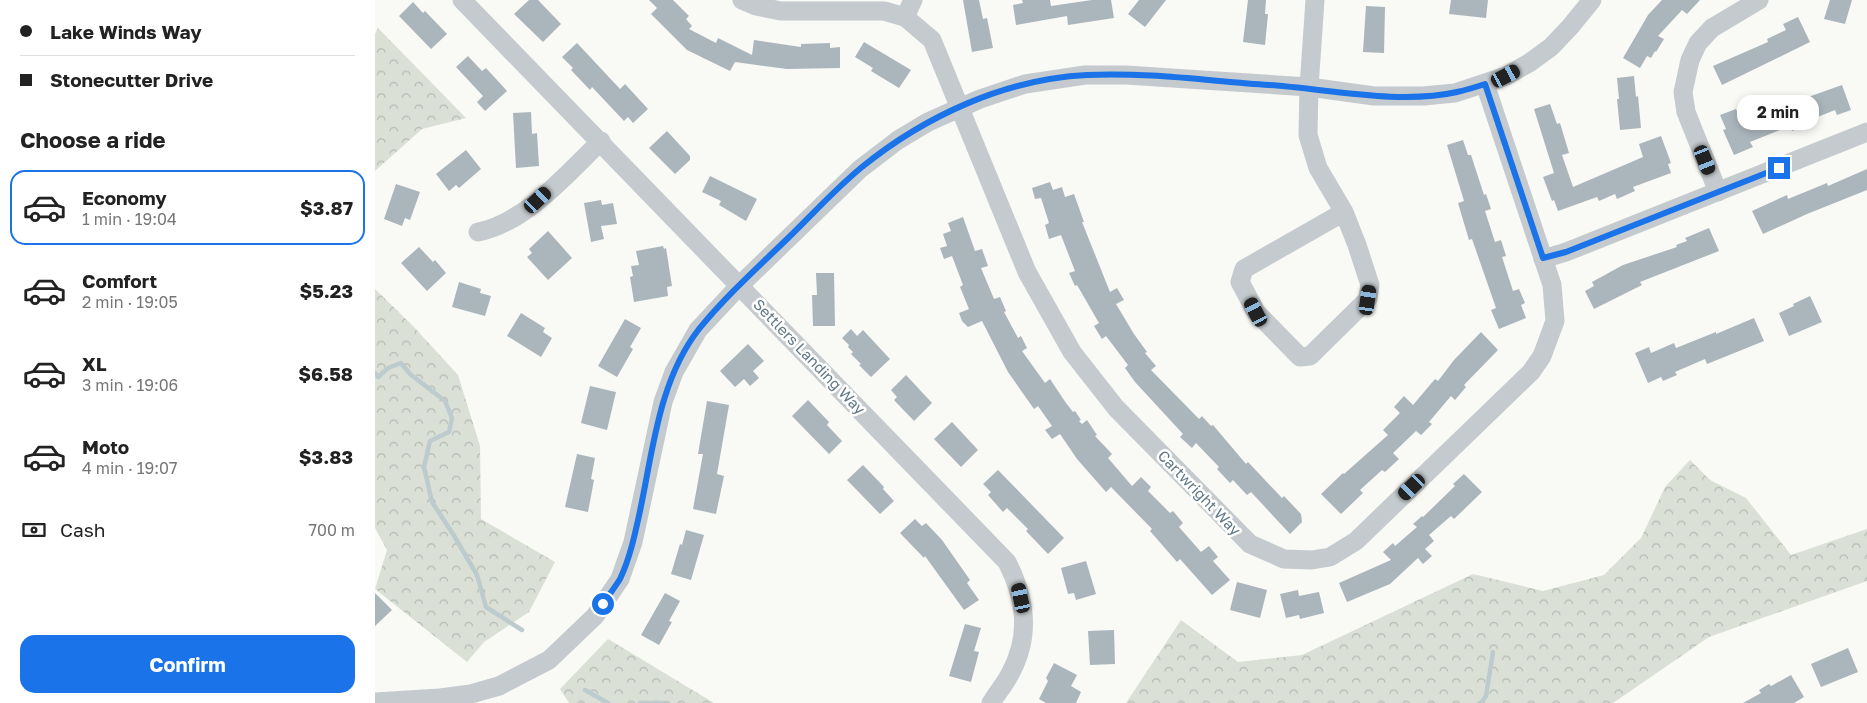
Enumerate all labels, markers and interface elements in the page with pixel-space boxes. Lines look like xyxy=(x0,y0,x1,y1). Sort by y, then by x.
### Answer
text: Lake Winds Way xyxy=(50,20,202,43)
car xyxy=(1489,62,1522,90)
text: Stonecutter Drive xyxy=(50,68,213,91)
callout: 2 min xyxy=(1738,96,1820,130)
text: 2 min xyxy=(1757,102,1799,122)
text: Choose a ride xyxy=(20,126,166,153)
car xyxy=(1692,143,1717,177)
route end xyxy=(1768,157,1790,179)
car xyxy=(521,184,554,216)
icon: car xyxy=(22,185,67,230)
text: Economy xyxy=(82,186,167,209)
text: $3.87 xyxy=(300,196,353,219)
text: 1 min · 19:04 xyxy=(82,209,177,229)
icon: car xyxy=(22,268,67,313)
text: Comfort xyxy=(82,269,157,292)
text: $5.23 xyxy=(299,279,353,302)
car xyxy=(1358,284,1377,316)
text: 2 min · 19:05 xyxy=(82,292,178,312)
street label: Settlers Landing Way xyxy=(750,295,870,418)
car xyxy=(1242,295,1269,329)
icon: car xyxy=(22,351,67,396)
text: XL xyxy=(82,352,107,375)
text: $6.58 xyxy=(298,362,353,385)
text: 3 min · 19:06 xyxy=(82,375,178,395)
icon: car xyxy=(22,434,67,479)
text: Moto xyxy=(82,435,129,458)
text: $3.83 xyxy=(299,445,353,468)
street label: Cartwright Way xyxy=(1155,446,1245,539)
text: 4 min · 19:07 xyxy=(82,458,178,478)
car xyxy=(1396,471,1428,503)
icon: cash xyxy=(20,516,48,544)
text: Cash xyxy=(60,518,105,541)
text: 700 m xyxy=(309,520,355,540)
car xyxy=(1010,582,1031,614)
route start xyxy=(592,593,614,615)
button: Confirm xyxy=(20,635,355,693)

